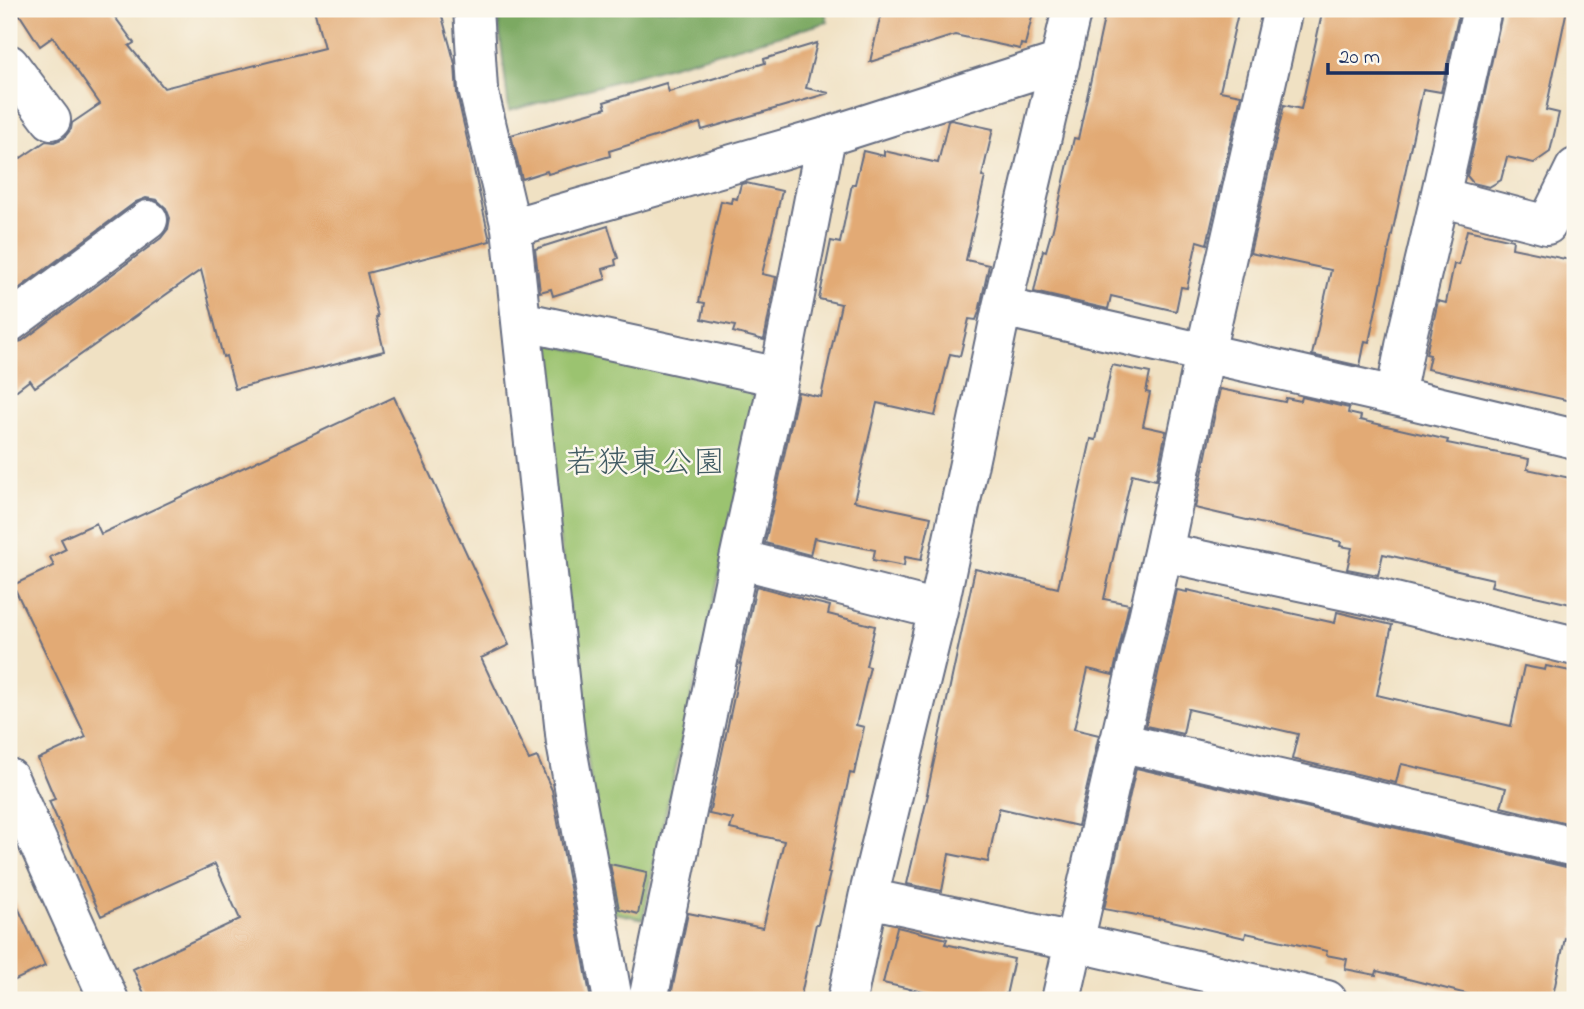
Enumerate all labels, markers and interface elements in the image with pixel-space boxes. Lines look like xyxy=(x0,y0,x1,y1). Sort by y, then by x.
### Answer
scale bar xyxy=(1328,32,1448,76)
text: 20 m xyxy=(1339,43,1380,73)
park label: 若狭東公園 xyxy=(565,441,725,488)

